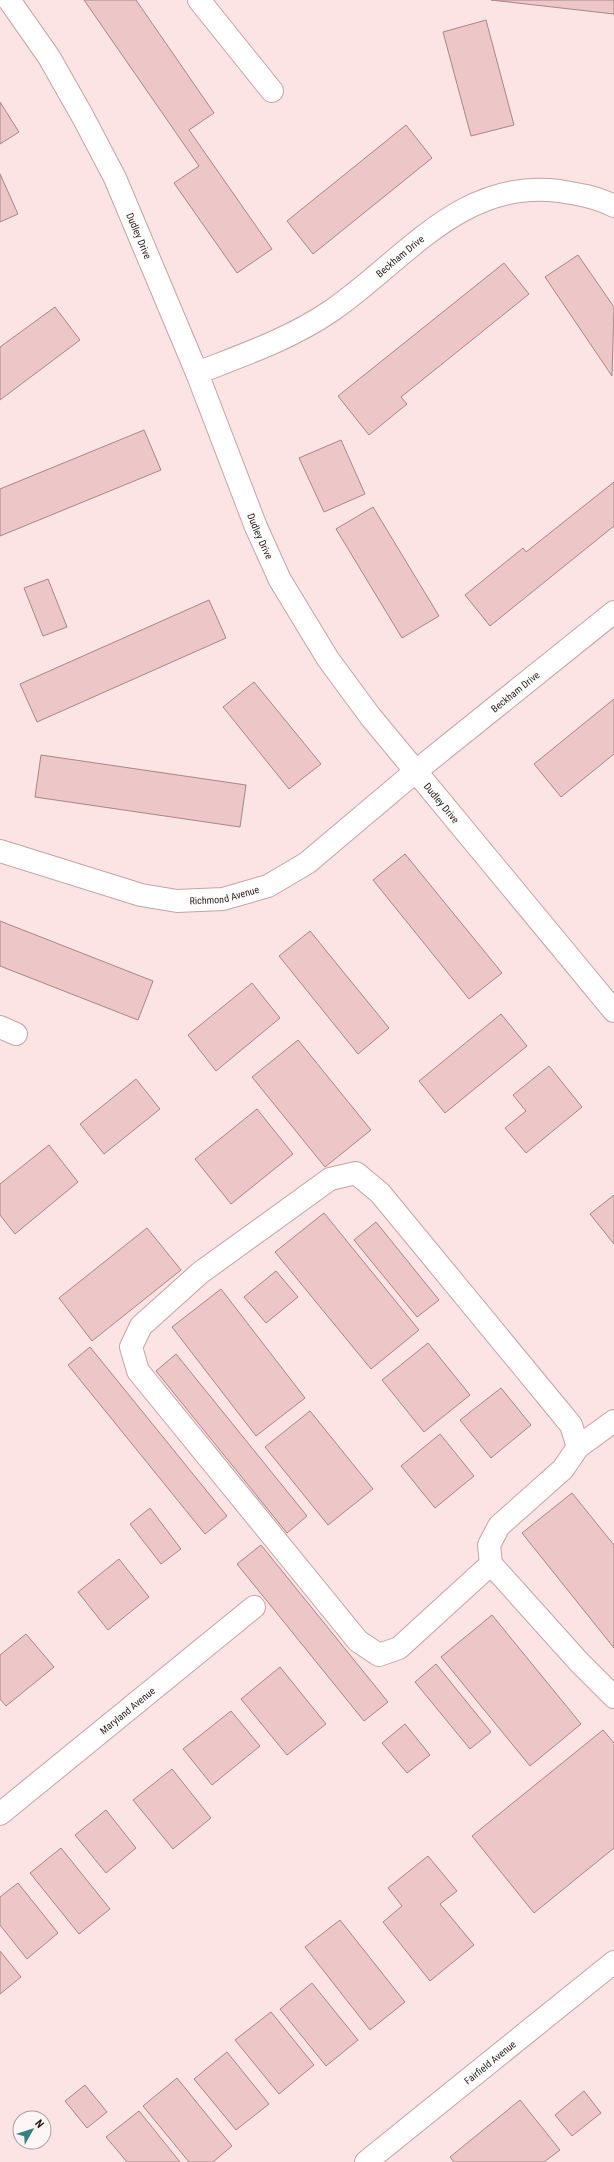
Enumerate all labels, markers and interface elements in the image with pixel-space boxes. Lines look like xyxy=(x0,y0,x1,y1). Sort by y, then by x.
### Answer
street label: Dudley Drive xyxy=(124,211,153,261)
street label: Beckham Drive xyxy=(374,233,426,279)
street label: Dudley Drive xyxy=(245,512,275,561)
street label: Beckham Drive xyxy=(489,669,542,715)
street label: Dudley Drive xyxy=(422,781,461,826)
street label: Richmond Avenue xyxy=(189,884,261,906)
street label: Maryland Avenue xyxy=(98,1685,157,1736)
street label: Fairfield Avenue xyxy=(462,2038,518,2087)
north arrow xyxy=(12,2110,52,2150)
text: N xyxy=(32,2117,47,2131)

